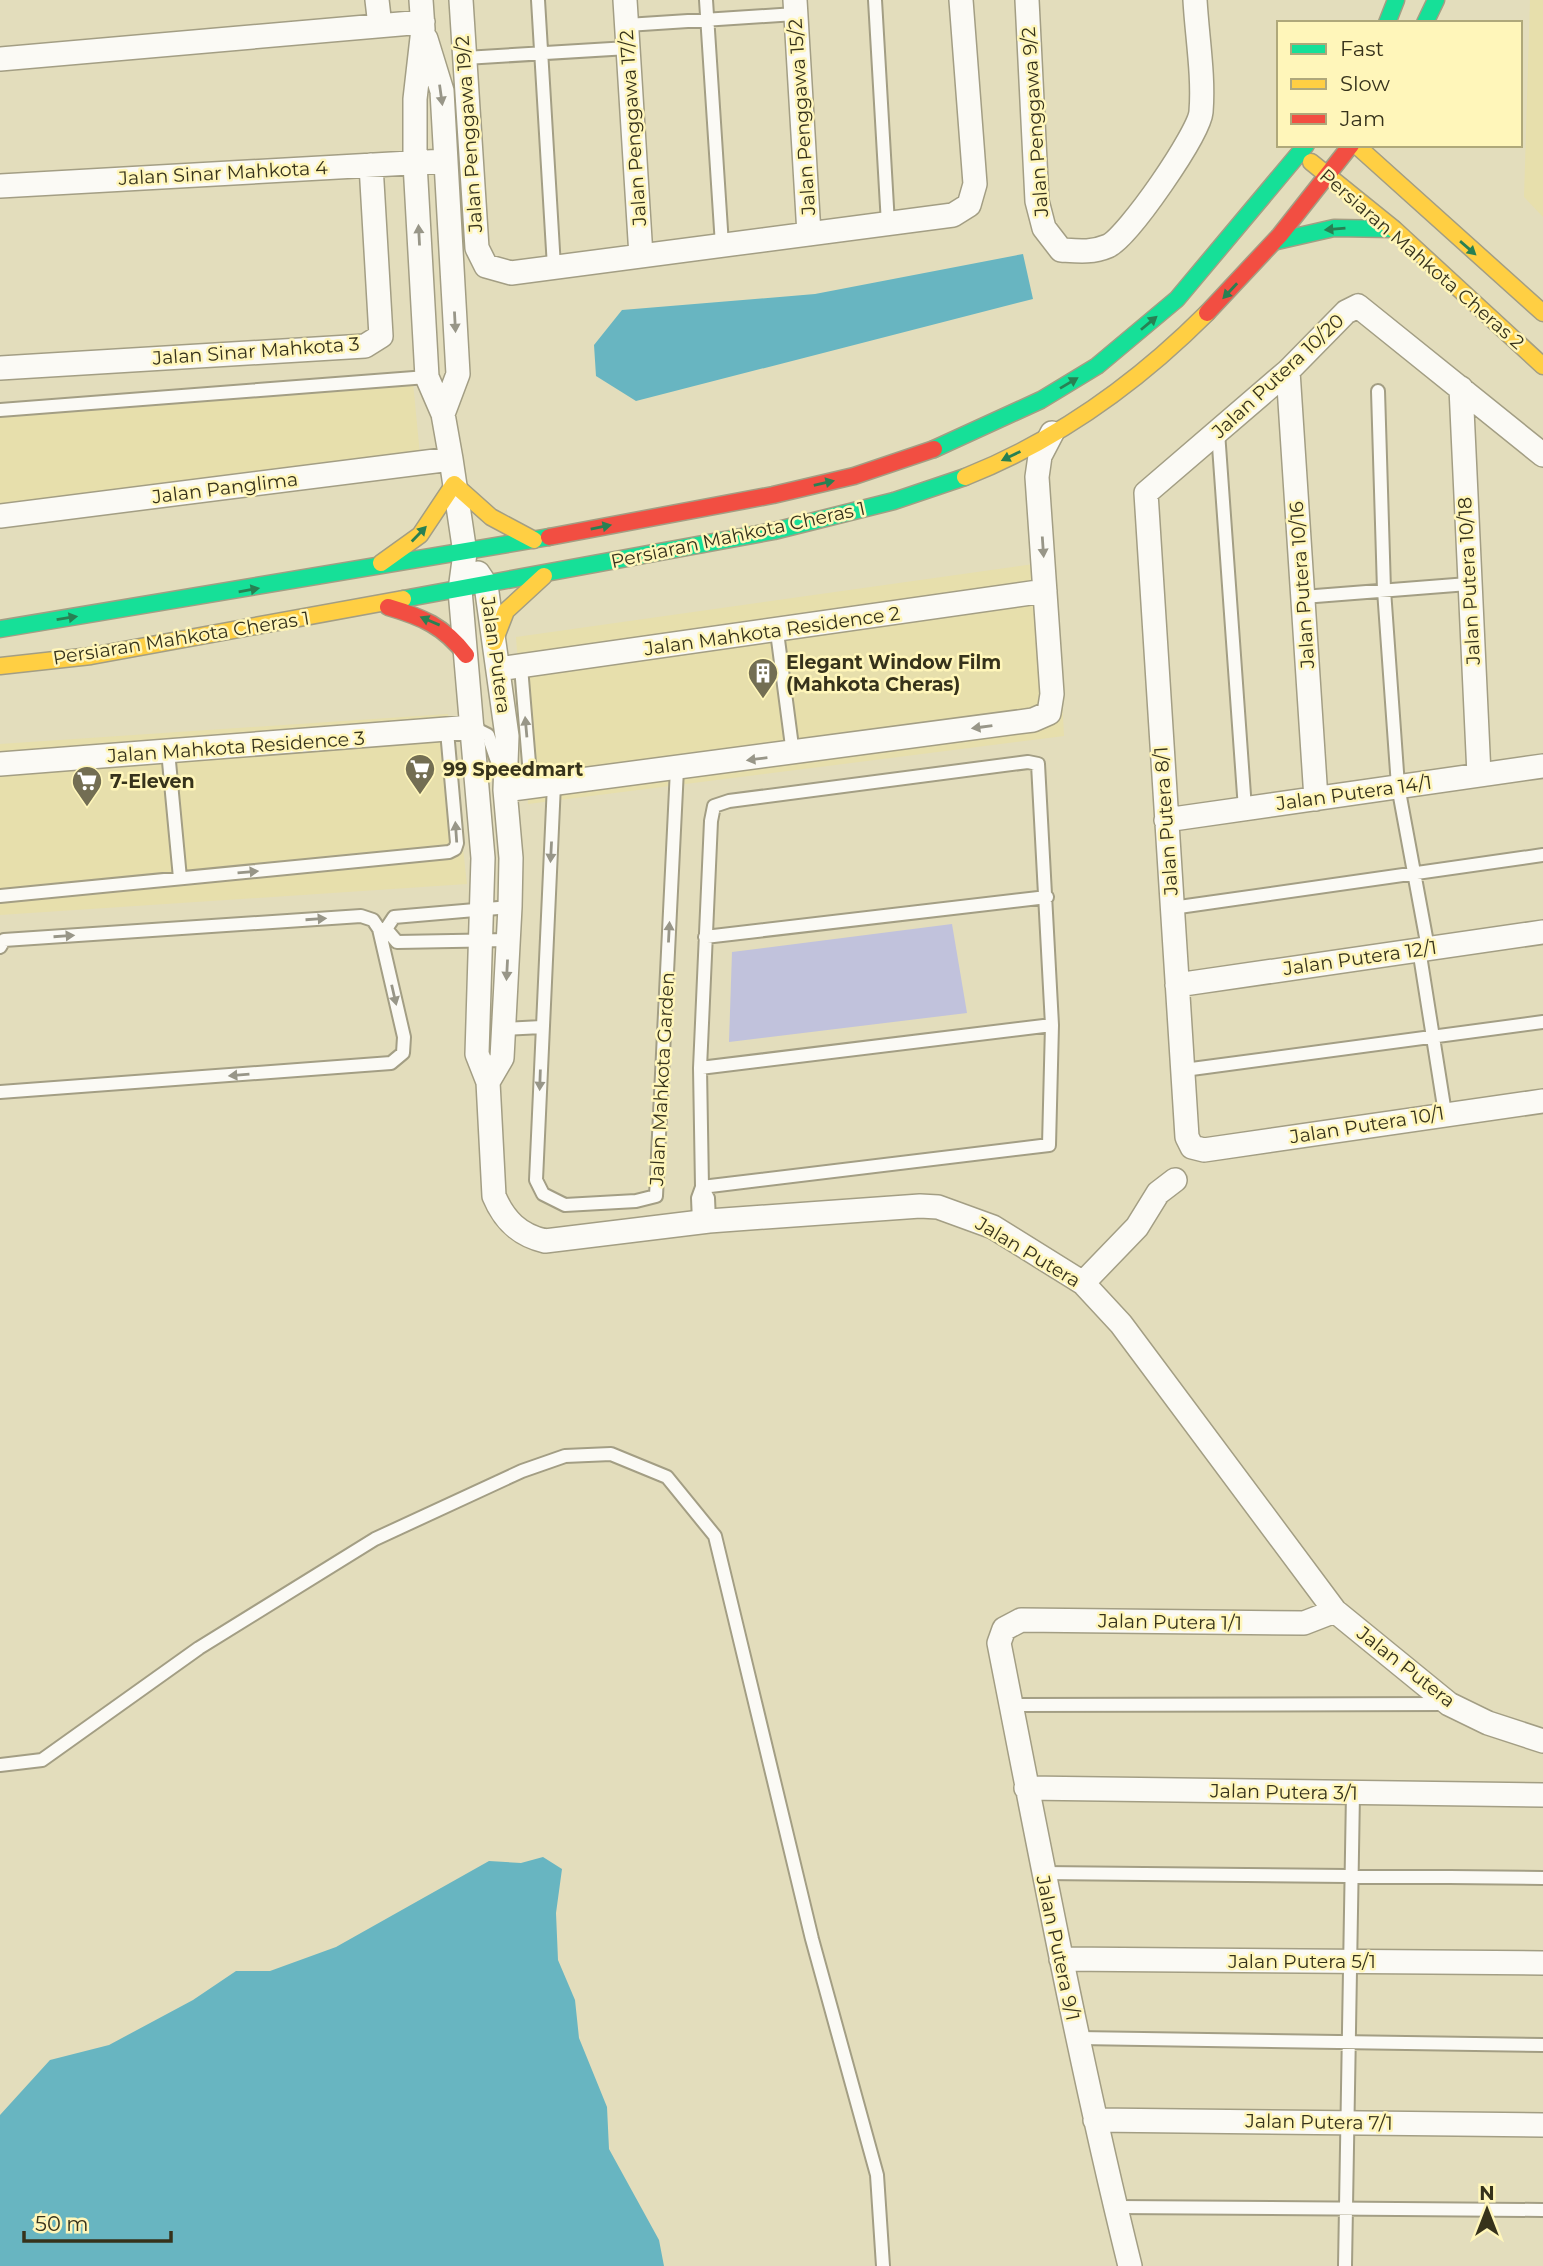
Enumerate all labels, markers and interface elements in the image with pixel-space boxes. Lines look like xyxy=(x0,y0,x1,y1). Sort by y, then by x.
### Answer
street label: Jalan Penggawa 15/2 xyxy=(784,18,820,217)
legend xyxy=(1277,21,1522,147)
street label: Jalan Penggawa 9/2 xyxy=(1017,26,1053,219)
street label: Jalan Penggawa 17/2 xyxy=(615,29,651,228)
street label: Jalan Penggawa 19/2 xyxy=(451,35,487,234)
text: Fast xyxy=(1340,36,1384,61)
text: Slow xyxy=(1340,71,1390,96)
one-way arrow xyxy=(436,84,447,106)
text: Jam xyxy=(1339,106,1385,131)
street label: Jalan Sinar Mahkota 4 xyxy=(117,156,329,190)
street label: Persiaran Mahkota Cheras 2 xyxy=(1315,164,1529,354)
one-way arrow xyxy=(413,224,424,246)
one-way arrow xyxy=(1323,224,1345,235)
one-way arrow xyxy=(1460,240,1477,255)
one-way arrow xyxy=(1223,282,1239,299)
street label: Jalan Putera 10/20 xyxy=(1207,309,1349,444)
one-way arrow xyxy=(450,311,461,333)
one-way arrow xyxy=(1140,315,1158,330)
street label: Jalan Sinar Mahkota 3 xyxy=(151,332,360,370)
one-way arrow xyxy=(1059,377,1078,389)
one-way arrow xyxy=(1000,450,1020,462)
street label: Jalan Panglima xyxy=(150,468,299,508)
one-way arrow xyxy=(813,478,835,489)
street label: Jalan Putera 10/18 xyxy=(1453,496,1485,667)
street label: Persiaran Mahkota Cheras 1 xyxy=(609,497,867,573)
street label: Jalan Putera 10/16 xyxy=(1285,501,1319,670)
one-way arrow xyxy=(590,522,612,533)
one-way arrow xyxy=(411,525,428,542)
one-way arrow xyxy=(1037,536,1048,558)
one-way arrow xyxy=(238,584,260,595)
street label: Jalan Putera xyxy=(476,594,516,715)
street label: Jalan Mahkota Residence 2 xyxy=(642,602,902,660)
street label: Persiaran Mahkota Cheras 1 xyxy=(51,606,311,670)
one-way arrow xyxy=(57,613,79,624)
one-way arrow xyxy=(420,615,440,627)
place label: Elegant Window Film (Mahkota Cheras) xyxy=(786,651,1001,696)
building icon: Elegant Window Film (Mahkota Cheras) xyxy=(746,656,780,700)
one-way arrow xyxy=(520,715,531,737)
one-way arrow xyxy=(971,722,993,733)
street label: Jalan Mahkota Residence 3 xyxy=(106,727,365,768)
street label: Jalan Putera 8/1 xyxy=(1149,746,1183,897)
supermarket icon: 99 Speedmart xyxy=(403,752,437,796)
one-way arrow xyxy=(746,753,768,764)
place label: 99 Speedmart xyxy=(443,758,583,781)
supermarket icon: 7-Eleven xyxy=(70,764,104,808)
place label: 7-Eleven xyxy=(110,770,195,793)
street label: Jalan Putera 14/1 xyxy=(1274,771,1433,815)
one-way arrow xyxy=(450,821,461,843)
one-way arrow xyxy=(545,842,556,864)
one-way arrow xyxy=(237,866,259,877)
one-way arrow xyxy=(305,914,327,925)
one-way arrow xyxy=(663,921,674,943)
one-way arrow xyxy=(54,930,76,941)
street label: Jalan Putera 12/1 xyxy=(1281,936,1438,980)
one-way arrow xyxy=(501,959,512,981)
street label: Jalan Mahkota Garden xyxy=(645,972,679,1187)
one-way arrow xyxy=(389,984,400,1006)
one-way arrow xyxy=(534,1069,545,1091)
one-way arrow xyxy=(228,1070,250,1081)
street label: Jalan Putera 10/1 xyxy=(1287,1101,1446,1149)
street label: Jalan Putera xyxy=(971,1211,1085,1292)
street label: Jalan Putera 1/1 xyxy=(1097,1609,1242,1635)
street label: Jalan Putera xyxy=(1352,1621,1460,1712)
street label: Jalan Putera 3/1 xyxy=(1209,1779,1358,1805)
street label: Jalan Putera 9/1 xyxy=(1031,1872,1085,2023)
street label: Jalan Putera 5/1 xyxy=(1227,1950,1376,1973)
street label: Jalan Putera 7/1 xyxy=(1244,2109,1393,2135)
north arrow xyxy=(1452,2175,1522,2245)
text: N xyxy=(1479,2182,1495,2205)
scale bar xyxy=(24,2200,172,2244)
text: 50 m xyxy=(35,2211,89,2236)

